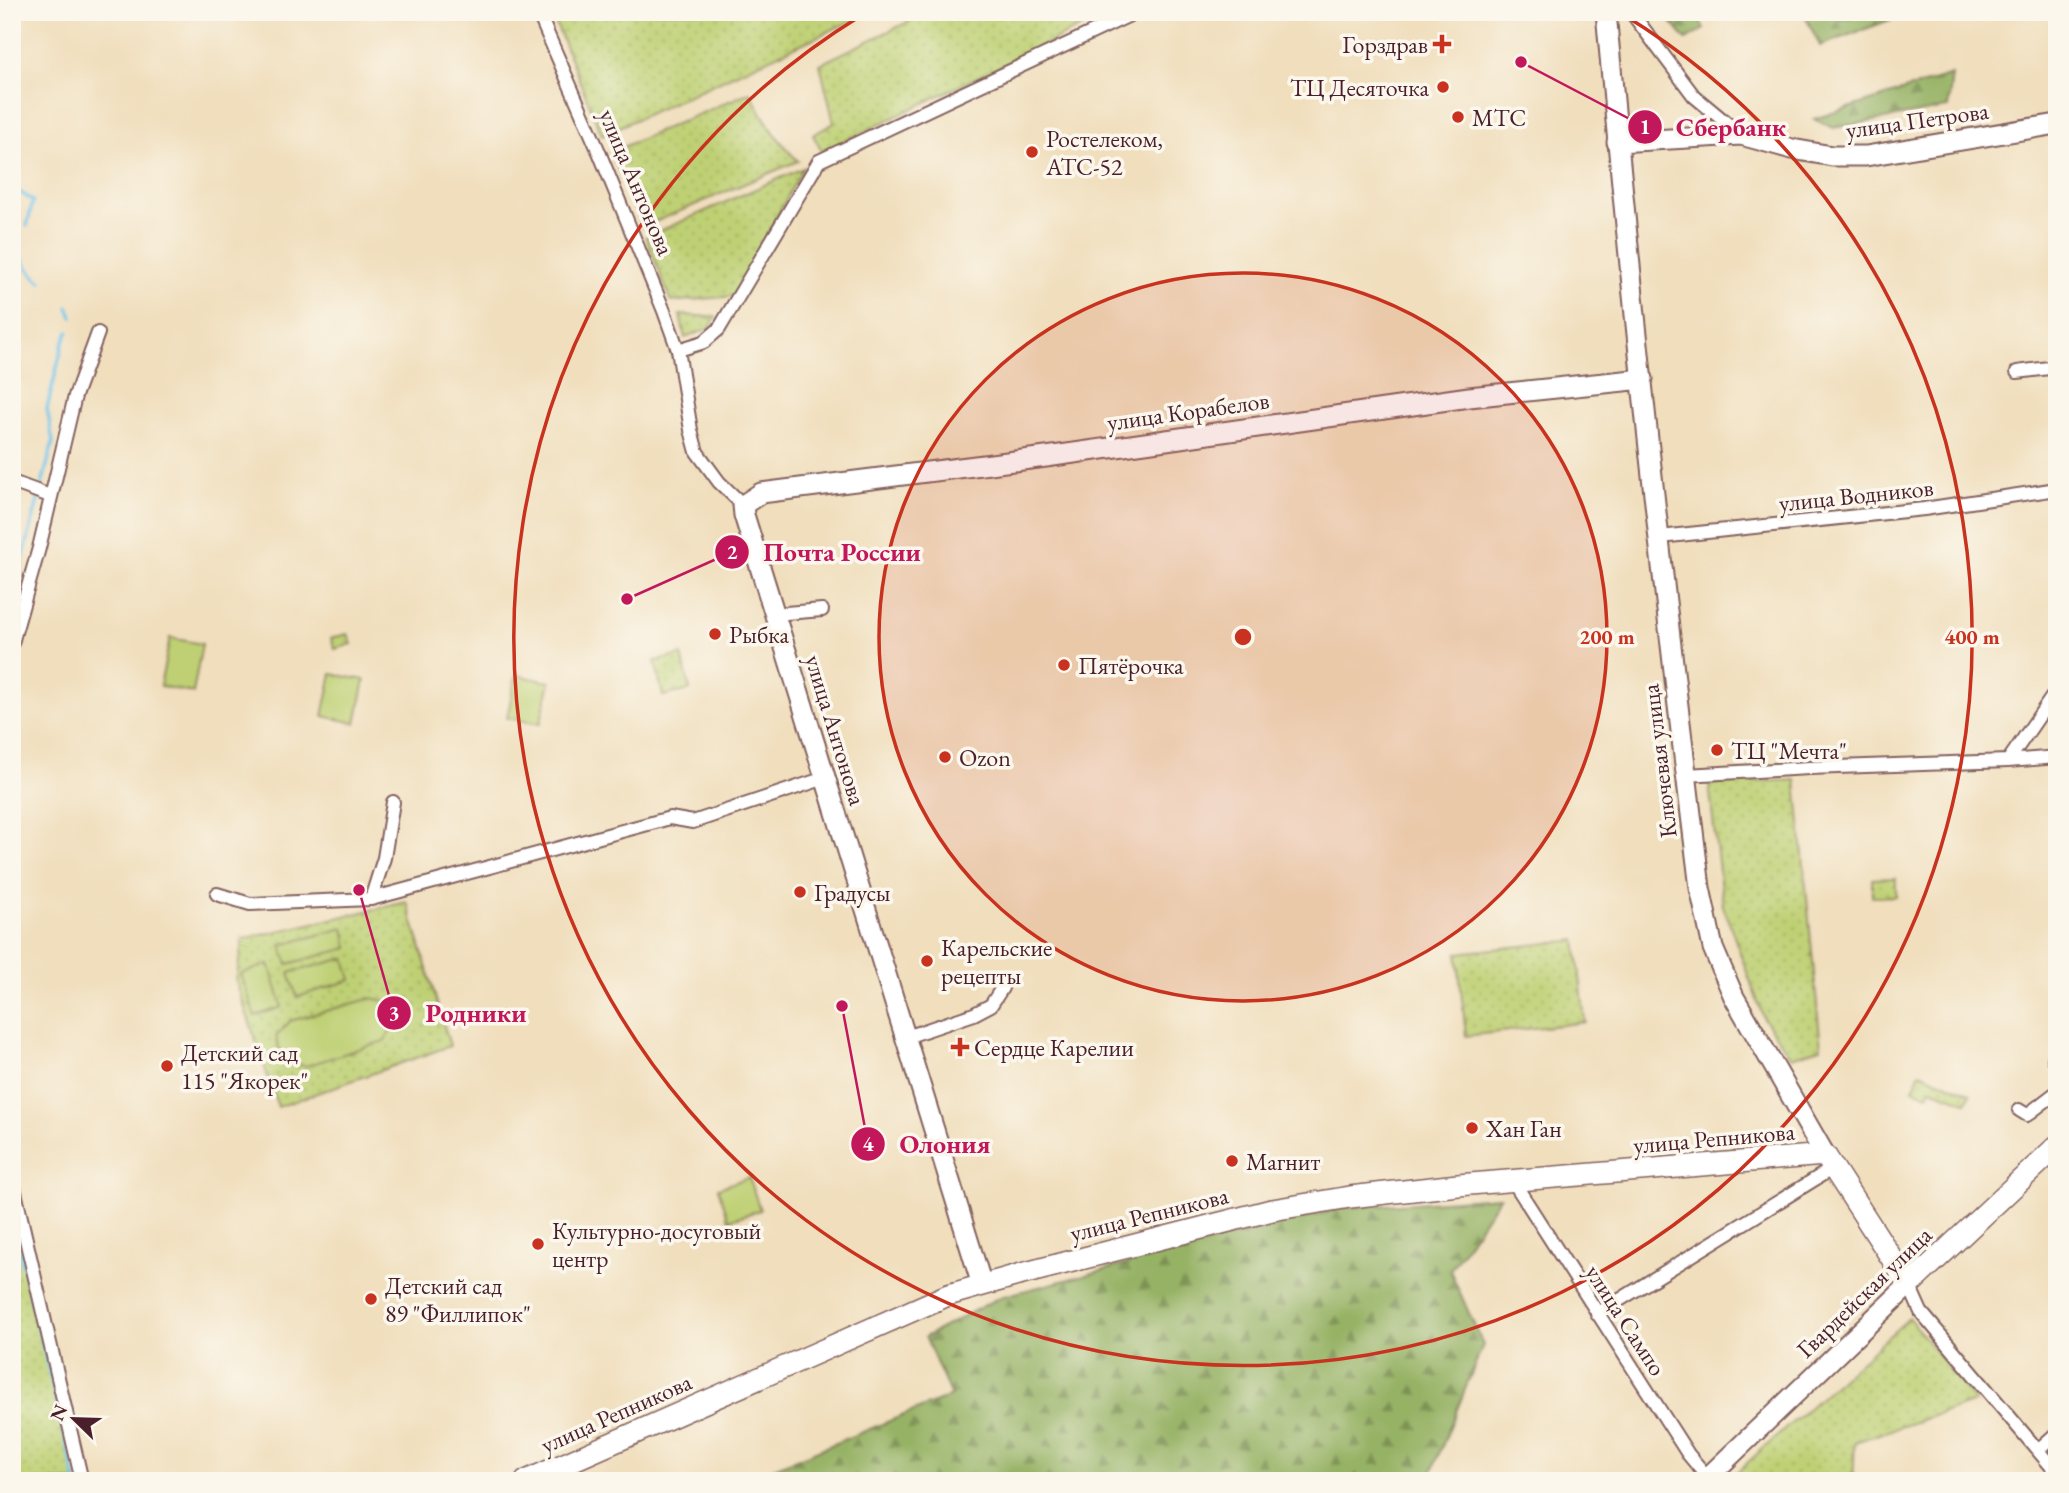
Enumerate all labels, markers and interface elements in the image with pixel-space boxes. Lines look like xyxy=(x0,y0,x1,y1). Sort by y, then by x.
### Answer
place label: Горздрав xyxy=(1342,29,1428,60)
marker: Горздрав xyxy=(1434,36,1450,52)
place label: ТЦ Десяточка xyxy=(1290,72,1429,103)
marker: ТЦ Десяточка xyxy=(1435,79,1451,95)
street label: улица Петрова xyxy=(1844,95,1991,145)
place label: МТС xyxy=(1472,102,1526,133)
callout: Сбербанк xyxy=(1627,103,1801,150)
street label: улица Антонова xyxy=(592,104,682,260)
marker: МТС xyxy=(1450,109,1466,125)
text: Сбербанк xyxy=(1676,110,1787,144)
text: 1 xyxy=(1639,113,1651,140)
place label: Ростелеком, АТС-52 xyxy=(1045,123,1163,182)
marker: Ростелеком, АТС-52 xyxy=(1024,144,1040,160)
street label: улица Корабелов xyxy=(1105,384,1271,438)
street label: улица Водников xyxy=(1777,471,1935,519)
callout: Почта России xyxy=(714,528,935,575)
text: Почта России xyxy=(763,535,921,569)
text: 2 xyxy=(726,538,738,565)
place label: Рыбка xyxy=(729,619,789,650)
text: 200 m xyxy=(1579,623,1635,650)
text: 400 m xyxy=(1944,623,2000,650)
centre of rings xyxy=(1231,625,1255,649)
marker: Рыбка xyxy=(707,626,723,642)
place label: Пятёрочка xyxy=(1078,650,1184,681)
street label: улица Антонова xyxy=(798,651,874,809)
marker: Пятёрочка xyxy=(1056,657,1072,673)
street label: Ключевая улица xyxy=(1634,682,1684,840)
place label: ТЦ "Мечта" xyxy=(1731,735,1847,766)
place label: Ozon xyxy=(959,742,1011,773)
marker: ТЦ "Мечта" xyxy=(1709,742,1725,758)
marker: Ozon xyxy=(937,749,953,765)
place label: Градусы xyxy=(814,877,891,908)
marker: Градусы xyxy=(792,884,808,900)
place label: Карельские рецепты xyxy=(941,932,1052,991)
marker: Карельские рецепты xyxy=(919,953,935,969)
callout: Родники xyxy=(376,989,540,1036)
text: Родники xyxy=(426,996,527,1030)
text: 3 xyxy=(388,999,400,1026)
place label: Сердце Карелии xyxy=(974,1032,1134,1063)
place label: Детский сад 115 "Якорек" xyxy=(181,1037,308,1096)
marker: Сердце Карелии xyxy=(952,1039,968,1055)
marker: Детский сад 115 "Якорек" xyxy=(159,1058,175,1074)
place label: Хан Ган xyxy=(1485,1113,1562,1144)
street label: улица Репникова xyxy=(1632,1115,1797,1161)
callout: Олония xyxy=(851,1120,1004,1167)
marker: Хан Ган xyxy=(1464,1120,1480,1136)
text: Олония xyxy=(900,1127,990,1161)
text: 4 xyxy=(862,1130,874,1157)
place label: Магнит xyxy=(1246,1146,1320,1177)
marker: Магнит xyxy=(1224,1153,1240,1169)
street label: улица Репникова xyxy=(1067,1179,1232,1249)
place label: Культурно-досуговый центр xyxy=(552,1215,762,1274)
street label: Гвардейская улица xyxy=(1790,1219,1938,1364)
marker: Культурно-досуговый центр xyxy=(530,1236,546,1252)
street label: улица Сампо xyxy=(1579,1259,1673,1382)
place label: Детский сад 89 "Филлипок" xyxy=(385,1270,531,1329)
marker: Детский сад 89 "Филлипок" xyxy=(363,1291,379,1307)
street label: улица Репникова xyxy=(536,1366,697,1460)
north arrow xyxy=(38,1384,108,1454)
text: N xyxy=(44,1400,74,1425)

